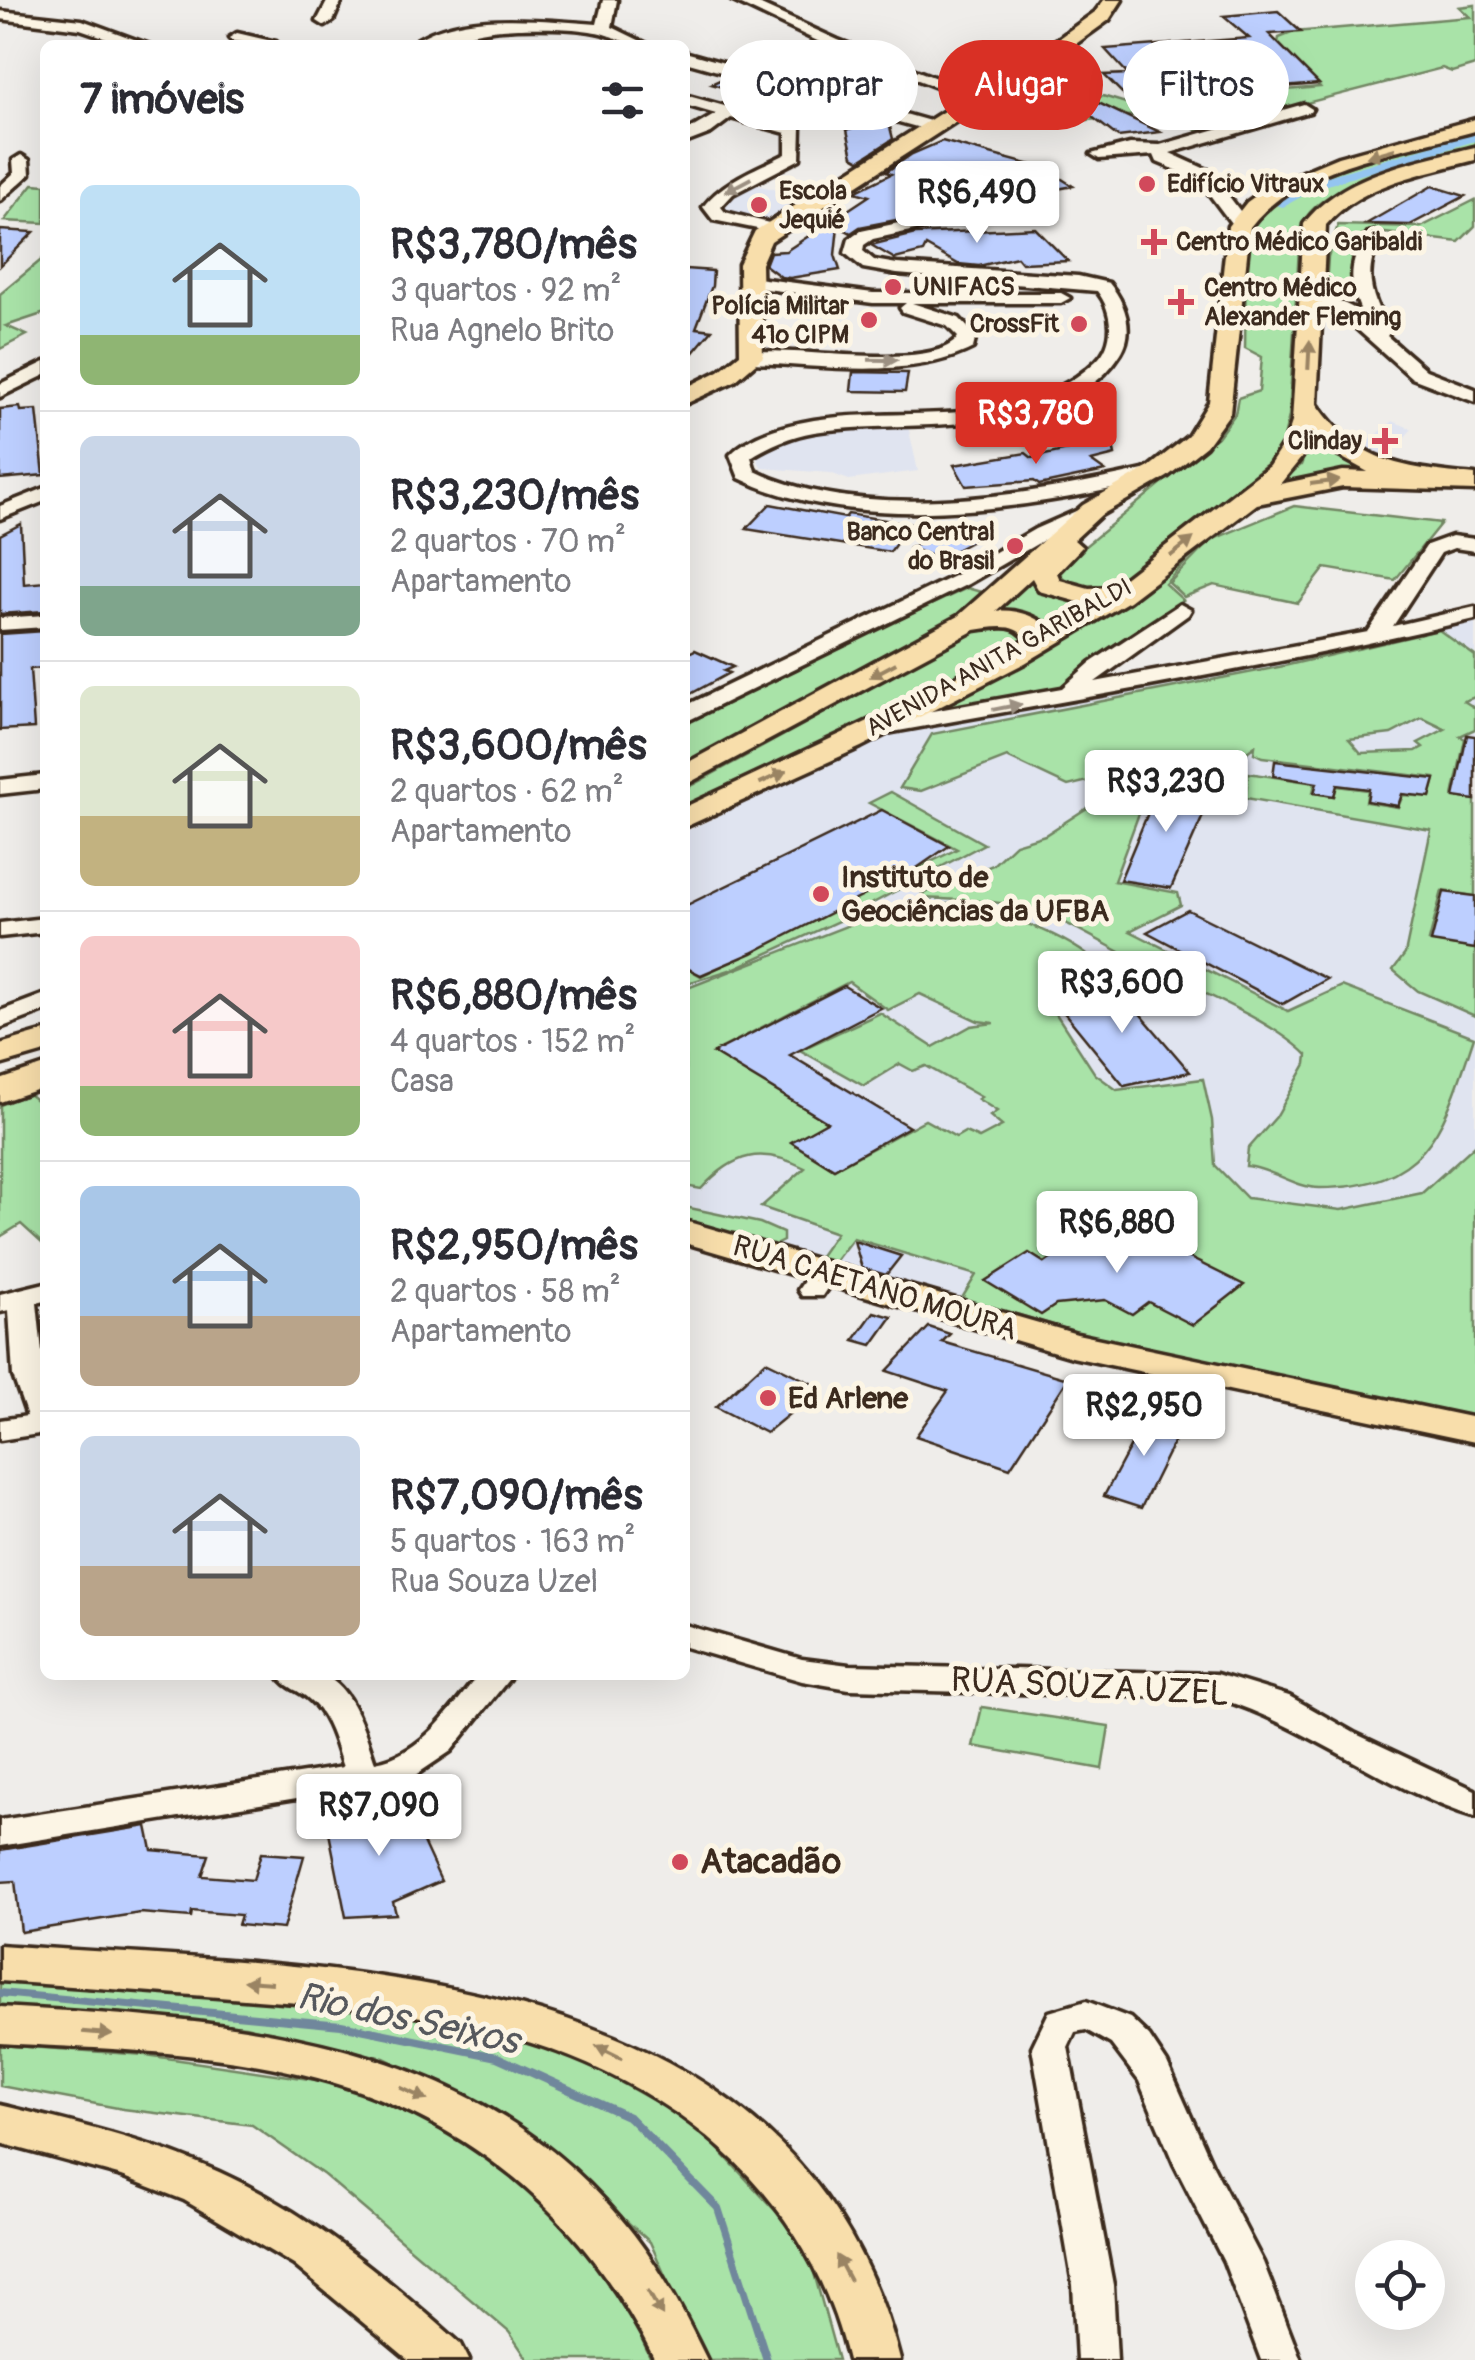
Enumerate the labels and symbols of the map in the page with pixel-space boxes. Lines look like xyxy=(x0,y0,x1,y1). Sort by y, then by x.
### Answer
one-way arrow xyxy=(1366,146,1396,161)
pin: R$6,490 xyxy=(885,161,1069,246)
place label: Edifício Vitraux xyxy=(1167,169,1324,200)
marker: Edifício Vitraux xyxy=(1136,173,1158,195)
place label: Escola Jequié xyxy=(779,176,847,236)
one-way arrow xyxy=(723,177,752,194)
marker: Escola Jequié xyxy=(748,194,770,216)
place label: Centro Médico Garibaldi xyxy=(1176,227,1423,258)
marker: Centro Médico Garibaldi xyxy=(1141,229,1167,255)
place label: UNIFACS xyxy=(913,272,1015,303)
place label: Centro Médico Alexander Fleming xyxy=(1204,273,1402,333)
marker: UNIFACS xyxy=(882,276,904,298)
marker: Centro Médico Alexander Fleming xyxy=(1168,289,1194,315)
place label: Polícia Militar 41º CIPM xyxy=(711,291,850,351)
marker: Polícia Militar 41º CIPM xyxy=(858,309,880,331)
place label: CrossFit xyxy=(970,309,1060,340)
marker: CrossFit xyxy=(1068,313,1090,335)
one-way arrow xyxy=(1301,338,1317,370)
one-way arrow xyxy=(868,352,900,368)
pin: R$3,780 xyxy=(944,382,1128,467)
place label: Clinday xyxy=(1288,426,1362,457)
marker: Clinday xyxy=(1372,428,1398,454)
one-way arrow xyxy=(1309,474,1341,490)
place label: Banco Central do Brasil xyxy=(847,517,995,577)
marker: Banco Central do Brasil xyxy=(1004,535,1026,557)
one-way arrow xyxy=(1170,537,1195,558)
street label: AVENIDA ANITA GARIBALDI xyxy=(861,572,1137,744)
one-way arrow xyxy=(869,661,897,678)
one-way arrow xyxy=(991,699,1023,714)
pin: R$3,230 xyxy=(1074,750,1258,835)
one-way arrow xyxy=(759,768,788,785)
place label: Instituto de Geociências da UFBA xyxy=(841,859,1110,930)
marker: Instituto de Geociências da UFBA xyxy=(810,883,832,905)
pin: R$3,600 xyxy=(1030,951,1214,1036)
pin: R$6,880 xyxy=(1025,1191,1209,1276)
street label: RUA CAETANO MOURA xyxy=(728,1227,1022,1349)
pin: R$2,950 xyxy=(1052,1374,1236,1459)
place label: Ed Arlene xyxy=(788,1380,909,1417)
marker: Ed Arlene xyxy=(757,1387,779,1409)
street label: RUA SOUZA UZEL xyxy=(950,1658,1230,1716)
pin: R$7,090 xyxy=(287,1774,471,1859)
place label: Atacadão xyxy=(700,1840,841,1884)
marker: Atacadão xyxy=(669,1851,691,1873)
water label: Rio dos Seixos xyxy=(293,1972,527,2067)
one-way arrow xyxy=(242,1974,274,1990)
one-way arrow xyxy=(82,2025,114,2041)
one-way arrow xyxy=(595,2043,624,2060)
one-way arrow xyxy=(399,2086,429,2102)
one-way arrow xyxy=(835,2254,852,2283)
one-way arrow xyxy=(646,2289,663,2317)

